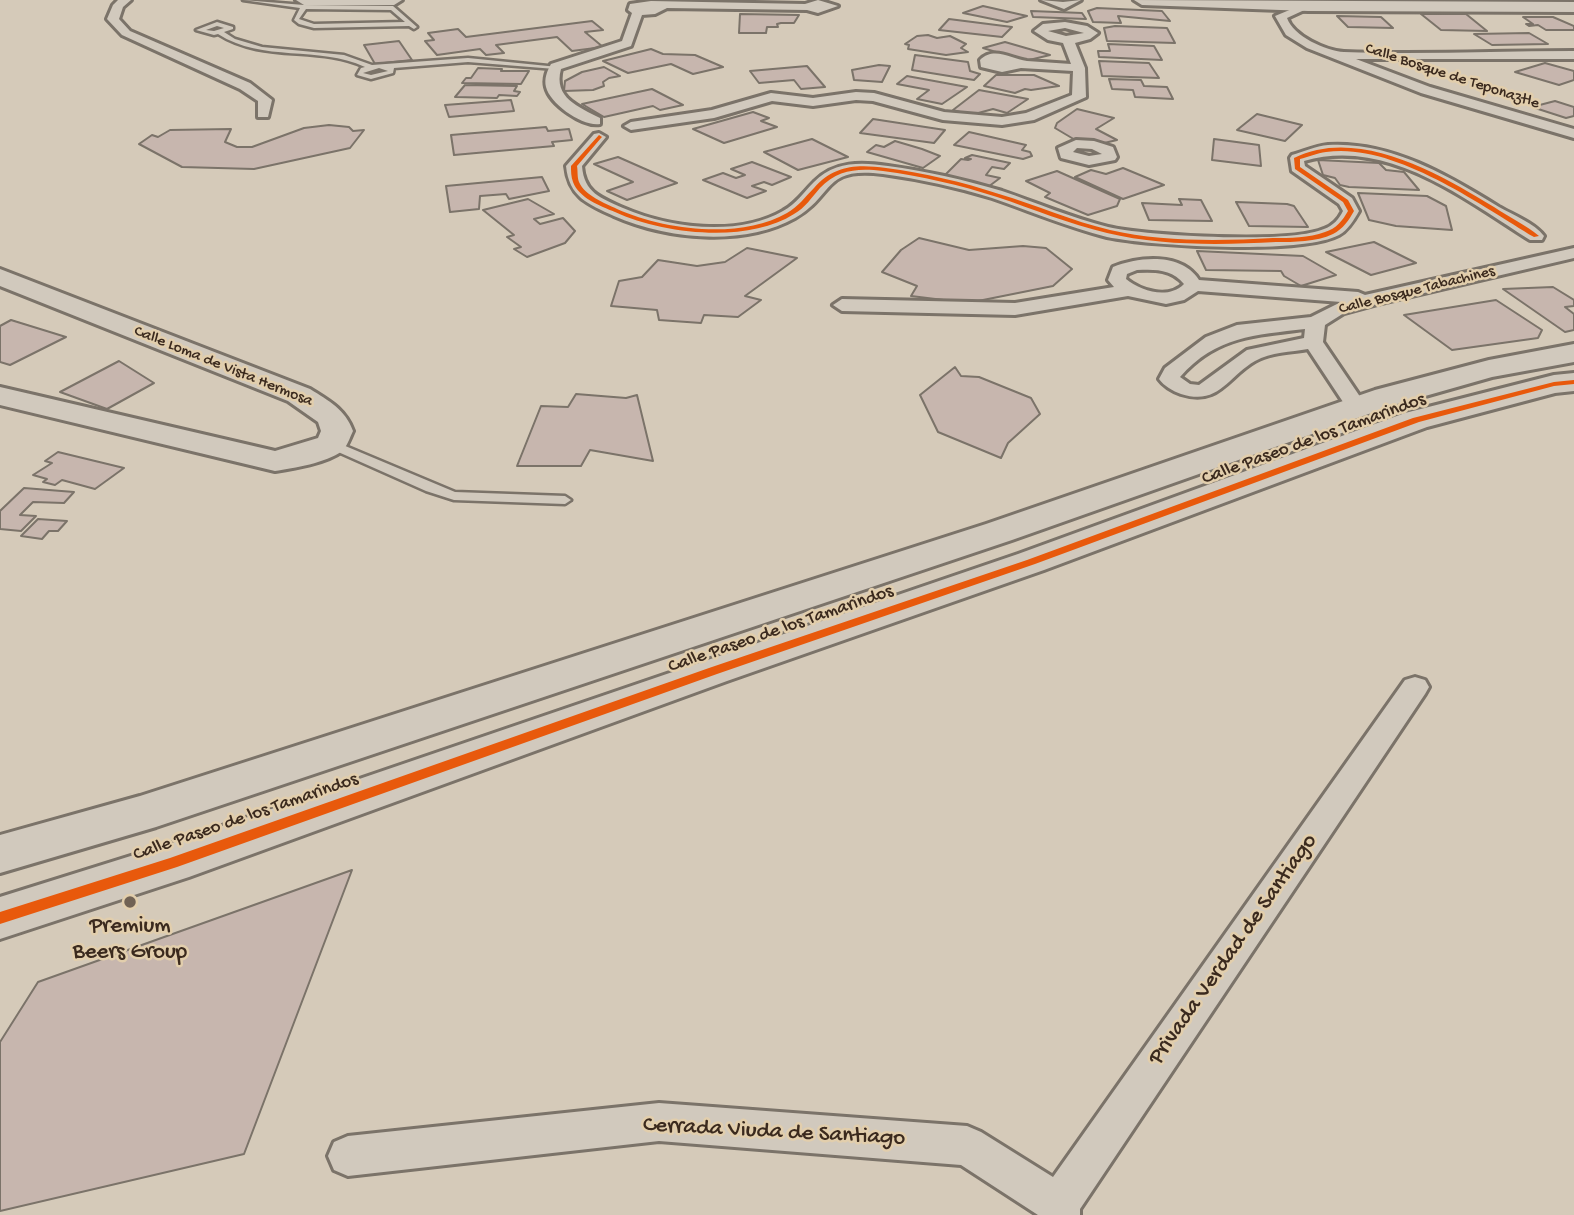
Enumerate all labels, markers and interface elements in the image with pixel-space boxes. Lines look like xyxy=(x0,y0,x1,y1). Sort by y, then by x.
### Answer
street label: Calle Bosque de Teponaztle xyxy=(1362,40,1542,114)
street label: Calle Bosque Tabachines xyxy=(1337,262,1497,320)
street label: Calle Loma de Vista Hermosa xyxy=(131,322,315,412)
street label: Calle Paseo de los Tamarindos xyxy=(1199,389,1429,491)
street label: Calle Paseo de los Tamarindos xyxy=(666,581,896,679)
street label: Calle Paseo de los Tamarindos xyxy=(131,769,361,867)
street label: Privada Verdad de Santiago xyxy=(1144,829,1324,1071)
marker: Premium Beers Group xyxy=(122,894,138,910)
place label: Premium Beers Group xyxy=(73,913,187,967)
street label: Cerrada Viuda de Santiago xyxy=(642,1112,906,1154)

